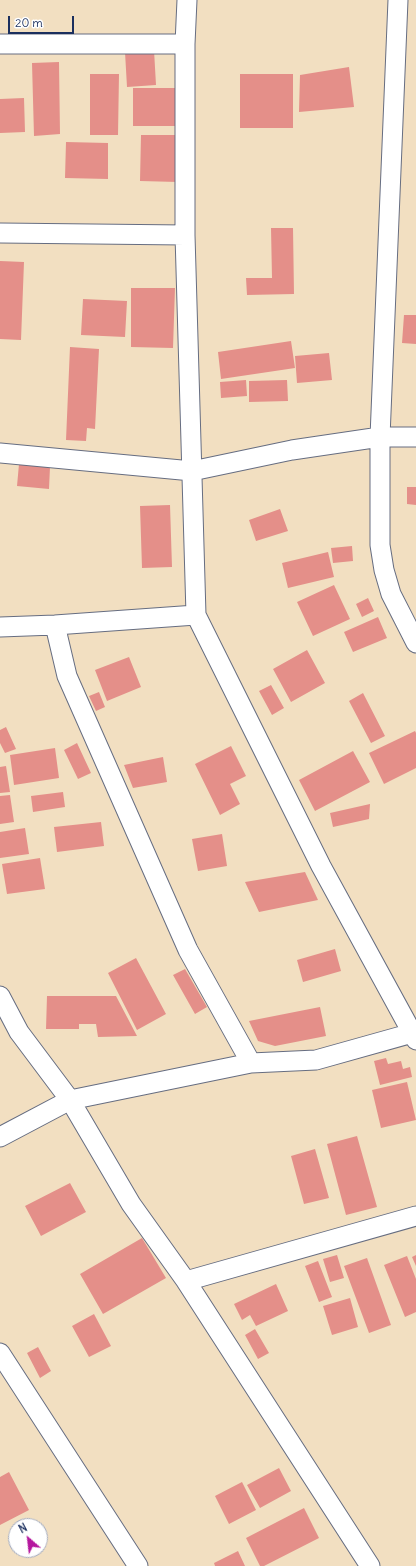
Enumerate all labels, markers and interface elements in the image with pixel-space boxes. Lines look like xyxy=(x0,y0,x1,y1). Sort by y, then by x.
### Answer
scale bar xyxy=(10,8,76,34)
text: 20 m xyxy=(15,15,43,30)
north arrow xyxy=(8,1518,48,1558)
text: N xyxy=(16,1520,29,1536)

